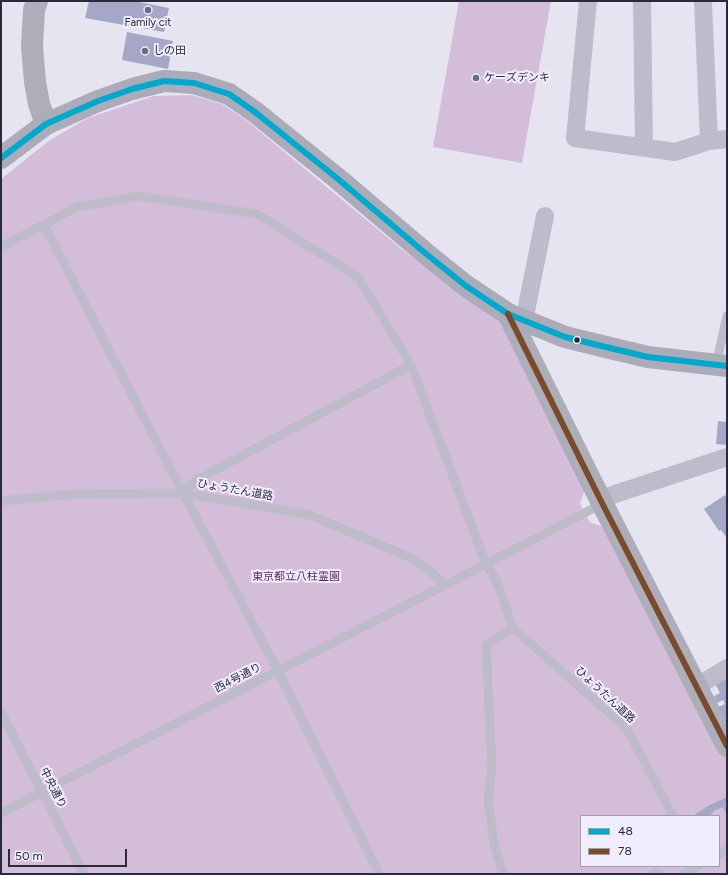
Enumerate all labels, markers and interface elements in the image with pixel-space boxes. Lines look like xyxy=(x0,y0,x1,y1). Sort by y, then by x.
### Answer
marker: Family cit xyxy=(143,5,153,15)
place label: Family cit xyxy=(124,16,172,30)
place label: しの田 xyxy=(153,44,186,58)
marker: しの田 xyxy=(140,46,150,56)
place label: ケーズデンキ xyxy=(484,71,550,85)
marker: ケーズデンキ xyxy=(471,73,481,83)
unlabelled marker xyxy=(572,335,582,345)
street label: ひょうたん道路 xyxy=(196,477,274,503)
park label: 東京都立八柱霊園 xyxy=(252,570,340,584)
street label: 西4号通り xyxy=(212,661,264,695)
street label: ひょうたん道路 xyxy=(572,664,638,726)
street label: 中央通り xyxy=(37,765,69,811)
legend xyxy=(580,815,720,867)
text: 48 xyxy=(618,824,633,838)
scale bar xyxy=(10,841,129,867)
text: 78 xyxy=(618,844,632,858)
text: 50 m xyxy=(15,849,43,863)

